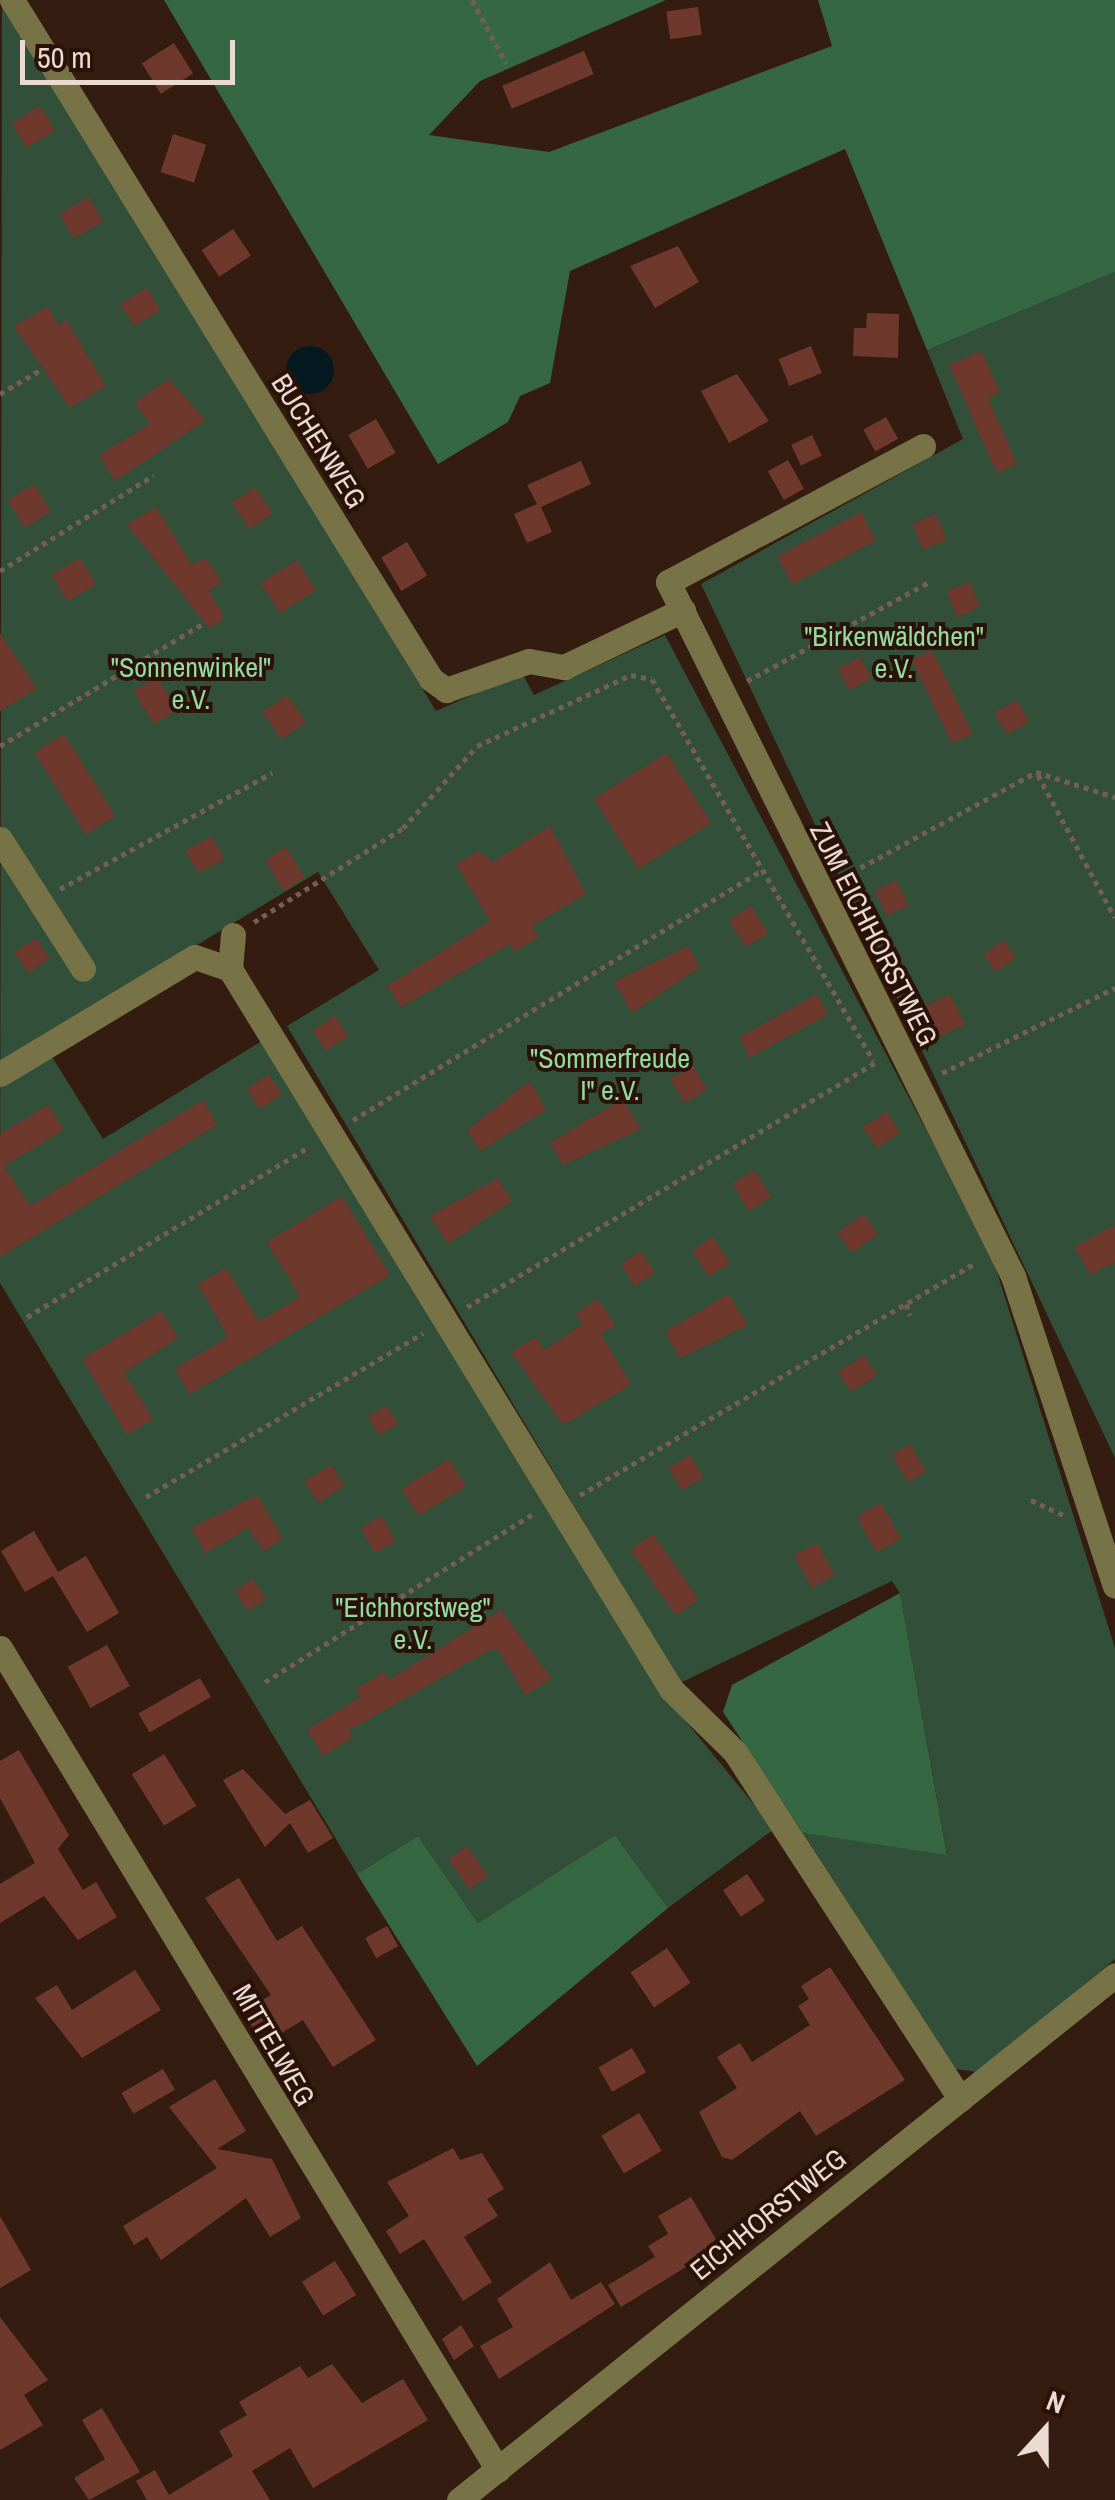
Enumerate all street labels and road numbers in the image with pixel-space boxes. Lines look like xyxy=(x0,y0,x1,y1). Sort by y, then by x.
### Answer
street label: BUCHENWEG xyxy=(265,368,373,514)
street label: ZUM EICHHORSTWEG xyxy=(803,817,945,1051)
street label: MITTELWEG xyxy=(226,1978,322,2112)
street label: EICHHORSTWEG xyxy=(684,2141,852,2287)

